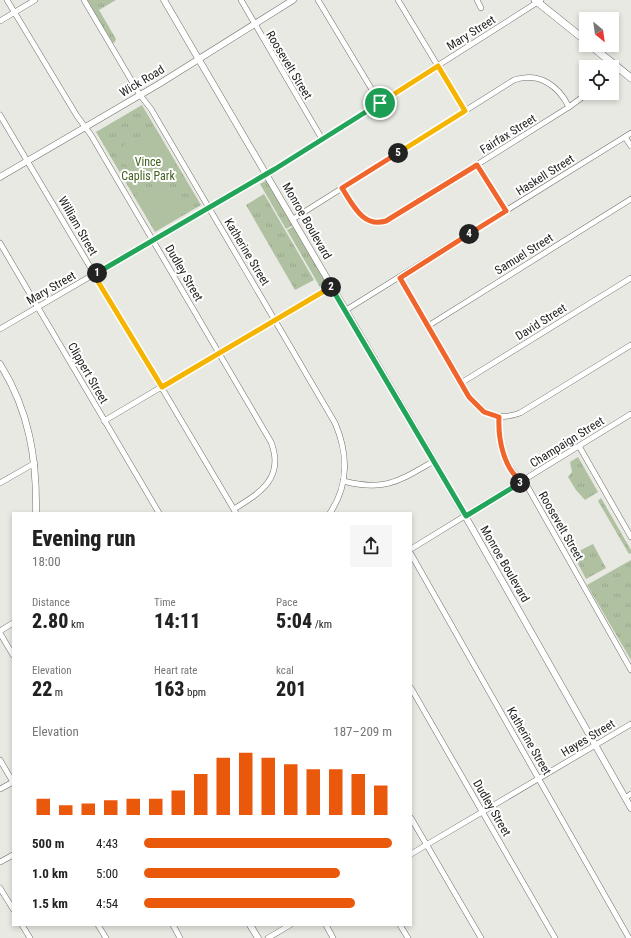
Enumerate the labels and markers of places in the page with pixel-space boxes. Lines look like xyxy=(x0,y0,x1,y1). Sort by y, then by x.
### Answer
pin xyxy=(363,86,397,120)
pin: 5 xyxy=(388,143,408,163)
pin: 4 xyxy=(459,224,479,244)
pin: 1 xyxy=(87,263,107,283)
pin: 2 xyxy=(321,277,341,297)
pin: 3 xyxy=(510,473,530,493)

